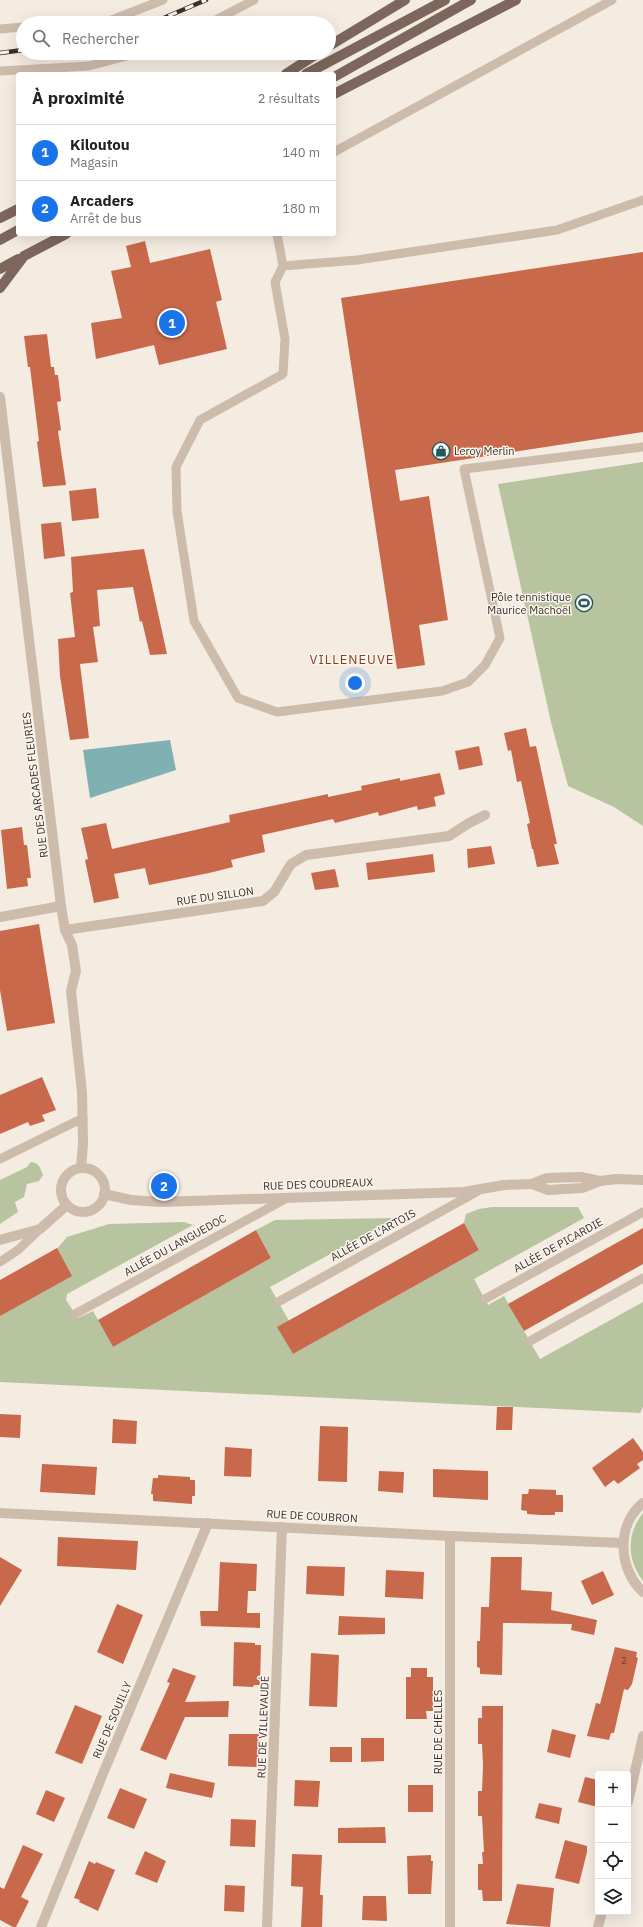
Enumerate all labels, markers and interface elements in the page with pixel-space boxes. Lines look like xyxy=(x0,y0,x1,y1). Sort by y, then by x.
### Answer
search box xyxy=(16,16,336,60)
icon: search xyxy=(30,27,52,49)
text: Rechercher xyxy=(62,29,139,48)
text: À proximité xyxy=(32,87,125,109)
text: 2 résultats xyxy=(258,90,320,107)
text: Kiloutou xyxy=(70,135,130,154)
text: 1 xyxy=(41,144,49,161)
text: 140 m xyxy=(282,144,320,161)
text: Magasin xyxy=(70,154,118,171)
text: Arcaders xyxy=(70,191,134,210)
text: 2 xyxy=(41,200,49,217)
text: 180 m xyxy=(282,200,320,217)
text: Arrêt de bus xyxy=(70,210,142,227)
pin: 1 xyxy=(159,308,185,338)
shop icon: Leroy Merlin xyxy=(431,441,451,461)
place label: Leroy Merlin xyxy=(454,444,515,458)
place label: Pôle tennistique Maurice Machoël xyxy=(487,590,571,617)
sports icon: Pôle tennistique Maurice Machoël xyxy=(574,593,594,613)
district label: VILLENEUVE xyxy=(310,651,394,668)
your location xyxy=(345,673,365,693)
street label: RUE DES ARCADES FLEURIES xyxy=(19,711,51,859)
street label: RUE DU SILLON xyxy=(175,884,255,908)
pin: 2 xyxy=(151,1171,177,1201)
street label: RUE DES COUDREAUX xyxy=(263,1175,373,1193)
street label: ALLÉE DE L'ARTOIS xyxy=(328,1206,418,1264)
street label: ALLÉE DU LANGUEDOC xyxy=(121,1211,229,1279)
street label: ALLÉE DE PICARDIE xyxy=(511,1215,605,1275)
street label: RUE DE COUBRON xyxy=(266,1507,358,1525)
house number: 2 xyxy=(621,1655,627,1666)
street label: RUE DE VILLEVAUDÉ xyxy=(254,1675,272,1779)
street label: RUE DE SOUILLY xyxy=(89,1679,135,1761)
street label: RUE DE CHELLES xyxy=(431,1690,445,1774)
map controls xyxy=(595,1771,631,1915)
button: + xyxy=(595,1771,631,1807)
button: − xyxy=(595,1807,631,1843)
button: locate xyxy=(595,1843,631,1879)
button: layers xyxy=(595,1879,631,1915)

